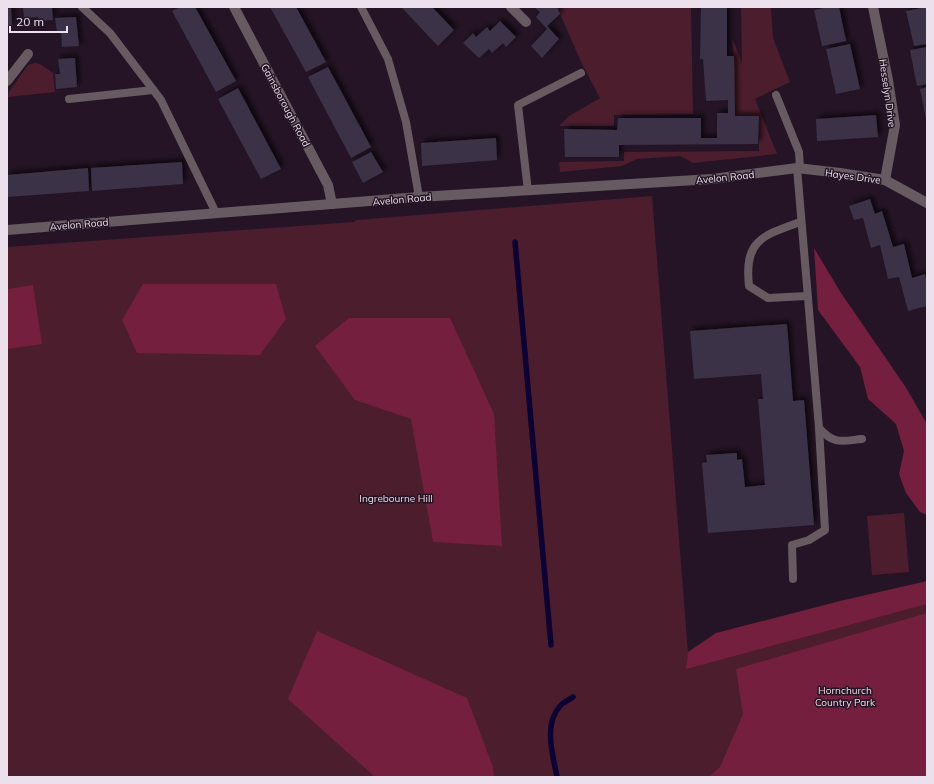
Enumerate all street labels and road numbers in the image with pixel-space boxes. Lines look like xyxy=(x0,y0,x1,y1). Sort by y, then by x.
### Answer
street label: Hesselyn Drive xyxy=(876,58,899,128)
street label: Gainsborough Road xyxy=(258,61,313,149)
street label: Hayes Drive xyxy=(824,166,882,187)
street label: Avelon Road xyxy=(695,168,755,187)
street label: Avelon Road xyxy=(372,190,432,209)
street label: Avelon Road xyxy=(49,215,109,234)

